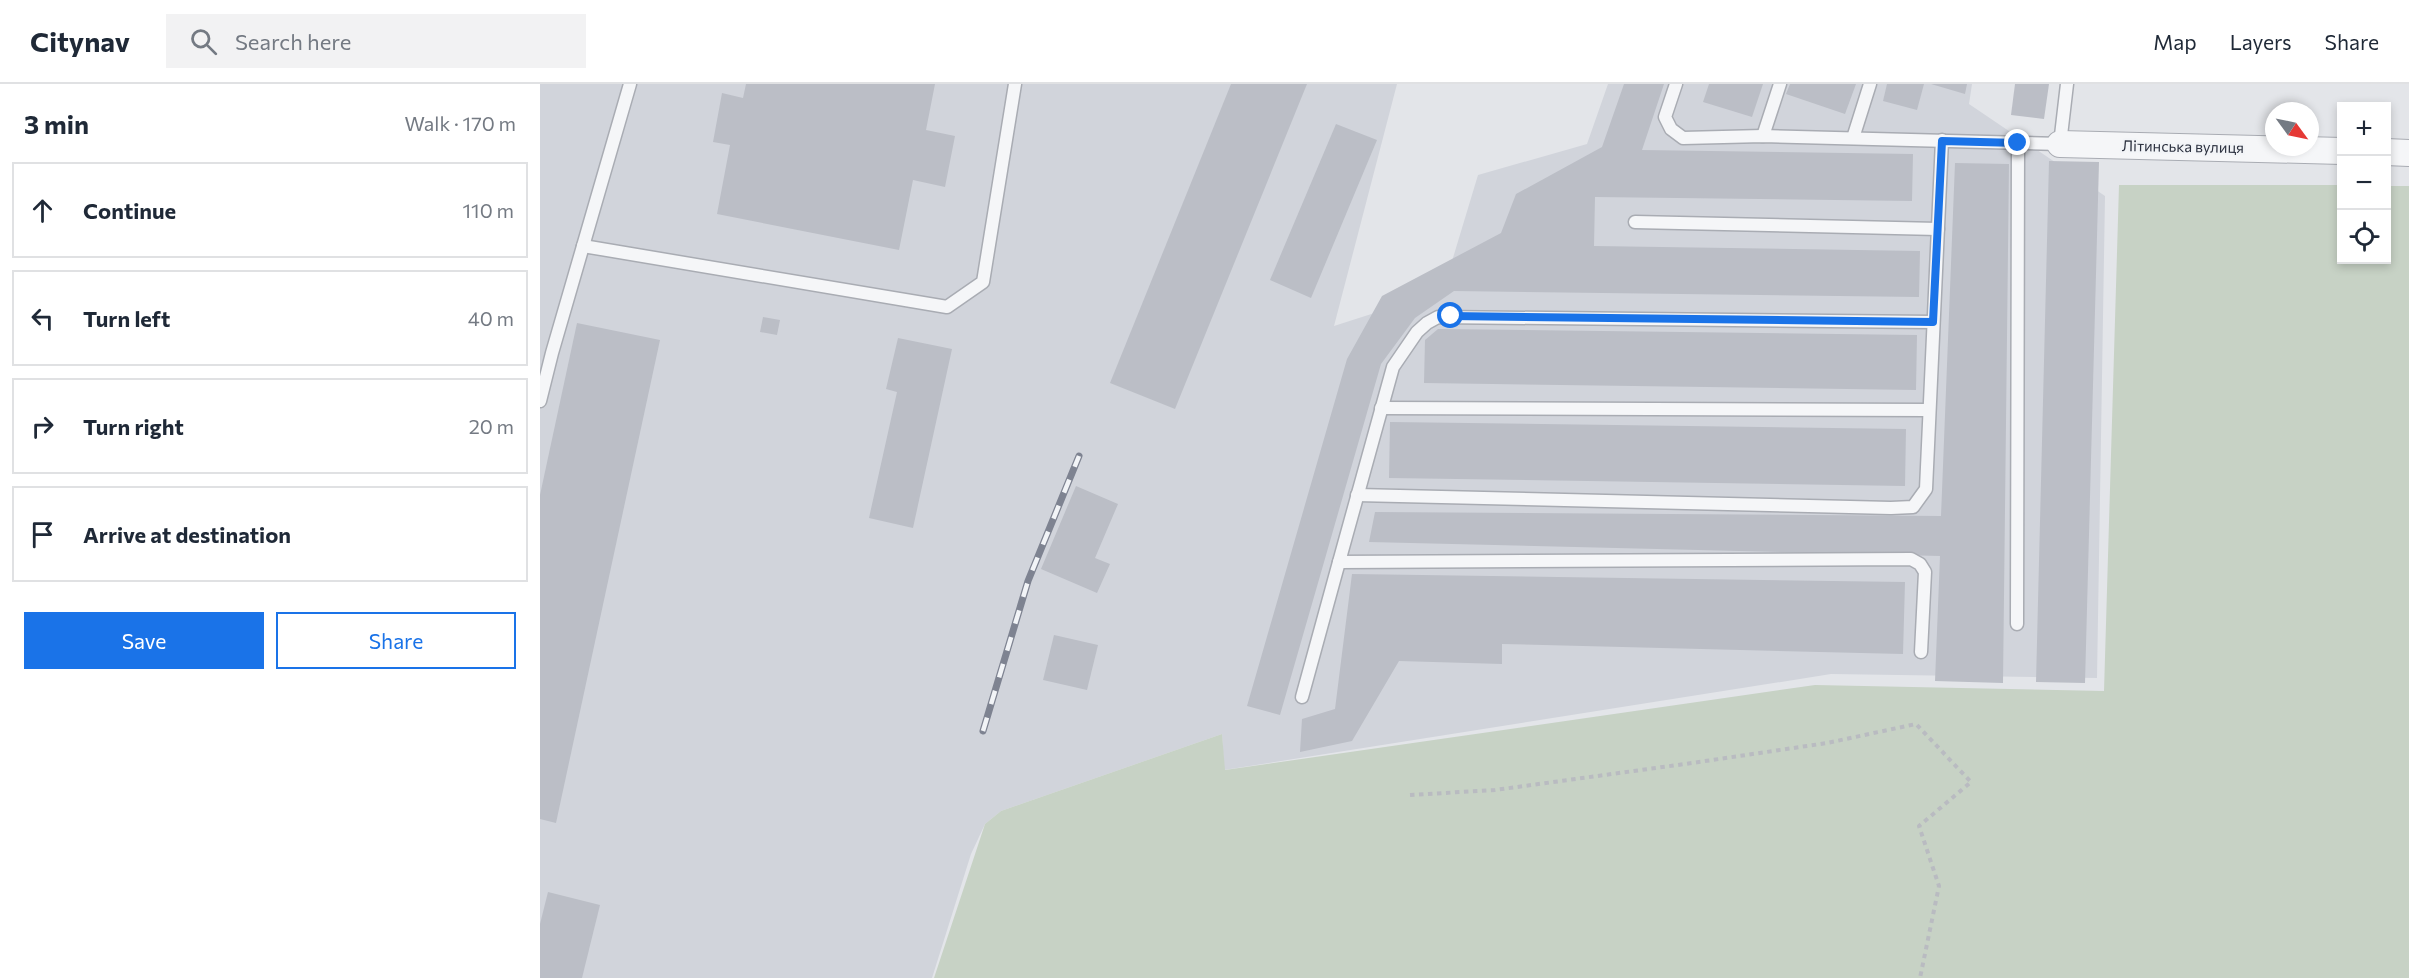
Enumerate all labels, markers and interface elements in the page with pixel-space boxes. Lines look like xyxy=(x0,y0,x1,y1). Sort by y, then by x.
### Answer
search box xyxy=(166,14,586,68)
text: Citynav xyxy=(30,24,130,58)
icon: search xyxy=(187,25,220,58)
text: Search here xyxy=(235,28,351,55)
text: Map xyxy=(2153,29,2197,54)
text: Layers xyxy=(2230,29,2292,54)
text: Share xyxy=(2325,29,2379,54)
north arrow xyxy=(2265,102,2319,156)
map controls xyxy=(2337,102,2391,264)
button: + xyxy=(2337,102,2391,156)
text: 3 min xyxy=(24,108,89,139)
text: Walk · 170 m xyxy=(405,111,516,135)
route end xyxy=(2004,129,2030,155)
street label: Літинська вулиця xyxy=(2122,136,2244,156)
button: − xyxy=(2337,156,2391,210)
icon: ahead xyxy=(26,194,59,227)
text: Continue xyxy=(83,197,176,224)
text: 110 m xyxy=(463,198,514,222)
button: locate xyxy=(2337,210,2391,264)
icon: left xyxy=(26,302,59,335)
route start xyxy=(1437,302,1463,328)
text: Turn left xyxy=(83,305,170,332)
text: 40 m xyxy=(468,306,514,330)
icon: right xyxy=(26,410,59,443)
text: Turn right xyxy=(83,413,184,440)
text: 20 m xyxy=(469,414,514,438)
icon: arrive xyxy=(26,518,59,551)
text: Arrive at destination xyxy=(83,521,291,548)
button: Save xyxy=(24,612,264,669)
button: Share xyxy=(276,612,516,669)

